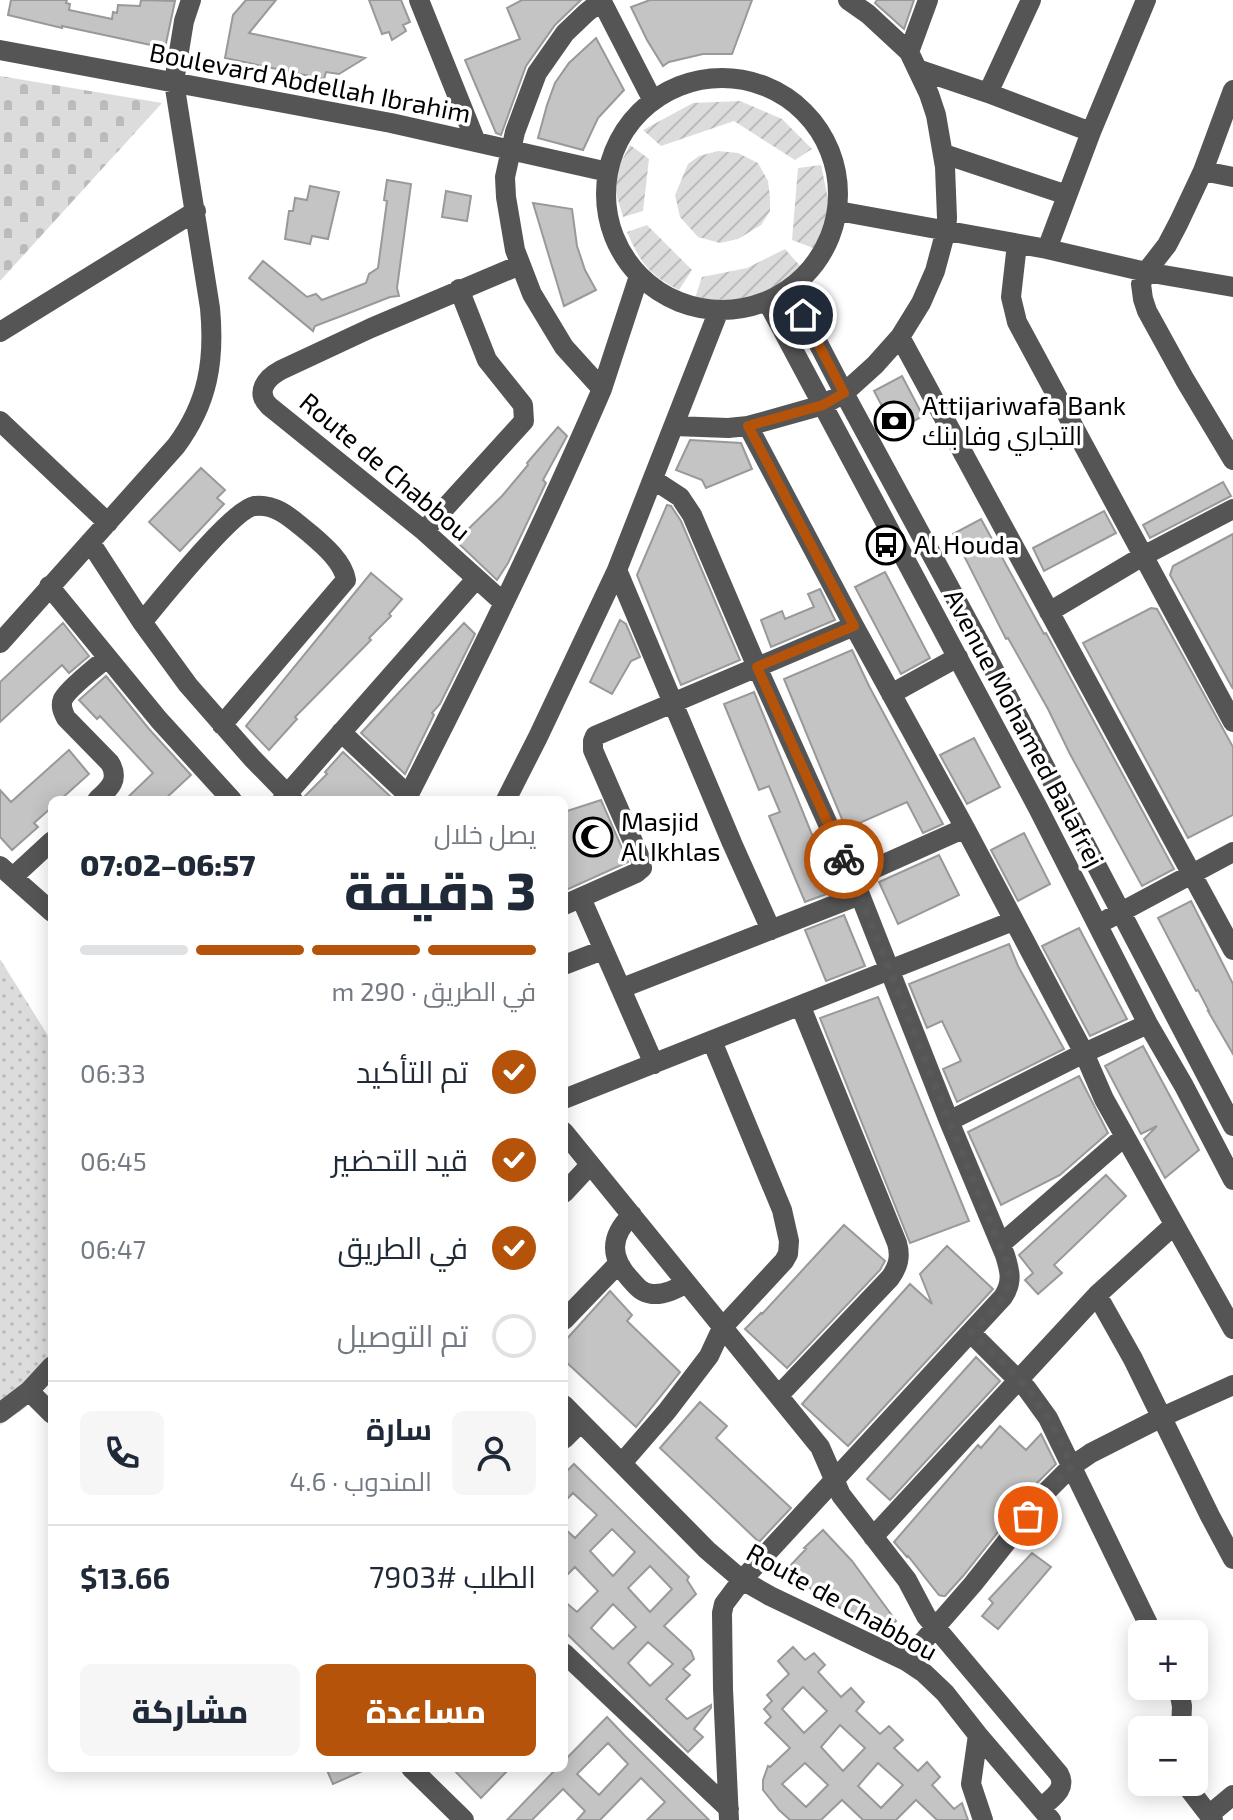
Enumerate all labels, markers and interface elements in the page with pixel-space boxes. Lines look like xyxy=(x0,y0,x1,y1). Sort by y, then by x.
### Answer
street label: Boulevard Abdellah Ibrahim xyxy=(147,35,474,128)
pin xyxy=(769,281,837,349)
icon: home xyxy=(781,293,825,337)
street label: Route de Chabbou xyxy=(294,385,478,546)
place label: Attijariwafa Bank التجاري وفا بنك xyxy=(922,389,1126,456)
bank icon: Attijariwafa Bank التجاري وفا بنك xyxy=(873,400,915,442)
bus stop icon: Al Houda xyxy=(865,524,907,566)
place label: Al Houda xyxy=(914,528,1019,559)
street label: Avenue Mohamed Balafrej xyxy=(939,583,1112,871)
place label: Masjid Al Ikhlas xyxy=(621,805,720,866)
mosque icon: Masjid Al Ikhlas xyxy=(572,816,614,858)
text: يصل خلال xyxy=(434,818,536,849)
courier xyxy=(804,819,884,899)
icon: bike xyxy=(822,837,866,881)
text: 06:57–07:02 xyxy=(80,846,255,882)
text: 3 دقيقة xyxy=(344,858,536,920)
text: في الطريق · 290 m xyxy=(331,975,536,1006)
icon: check xyxy=(492,1050,536,1094)
text: تم التأكيد xyxy=(356,1053,468,1089)
text: 06:33 xyxy=(80,1057,146,1088)
icon: check xyxy=(492,1138,536,1182)
text: قيد التحضير xyxy=(332,1141,468,1177)
text: 06:45 xyxy=(80,1145,147,1176)
icon: check xyxy=(492,1226,536,1270)
text: في الطريق xyxy=(338,1229,468,1265)
text: 06:47 xyxy=(80,1233,146,1264)
text: تم التوصيل xyxy=(337,1317,468,1353)
text: سارة xyxy=(366,1410,432,1446)
button: phone xyxy=(80,1411,164,1495)
button: person xyxy=(452,1411,536,1495)
text: المندوب · 4.6 xyxy=(289,1465,432,1496)
pin xyxy=(994,1482,1062,1550)
icon: bag xyxy=(1006,1494,1050,1538)
street label: Route de Chabbou xyxy=(742,1535,944,1666)
text: الطلب #7903 xyxy=(369,1558,536,1594)
text: $13.66 xyxy=(80,1559,170,1595)
map controls xyxy=(1128,1620,1208,1796)
button: + xyxy=(1128,1620,1208,1700)
button: مشاركة xyxy=(80,1664,300,1756)
button: مساعدة xyxy=(316,1664,536,1756)
button: − xyxy=(1128,1716,1208,1796)

